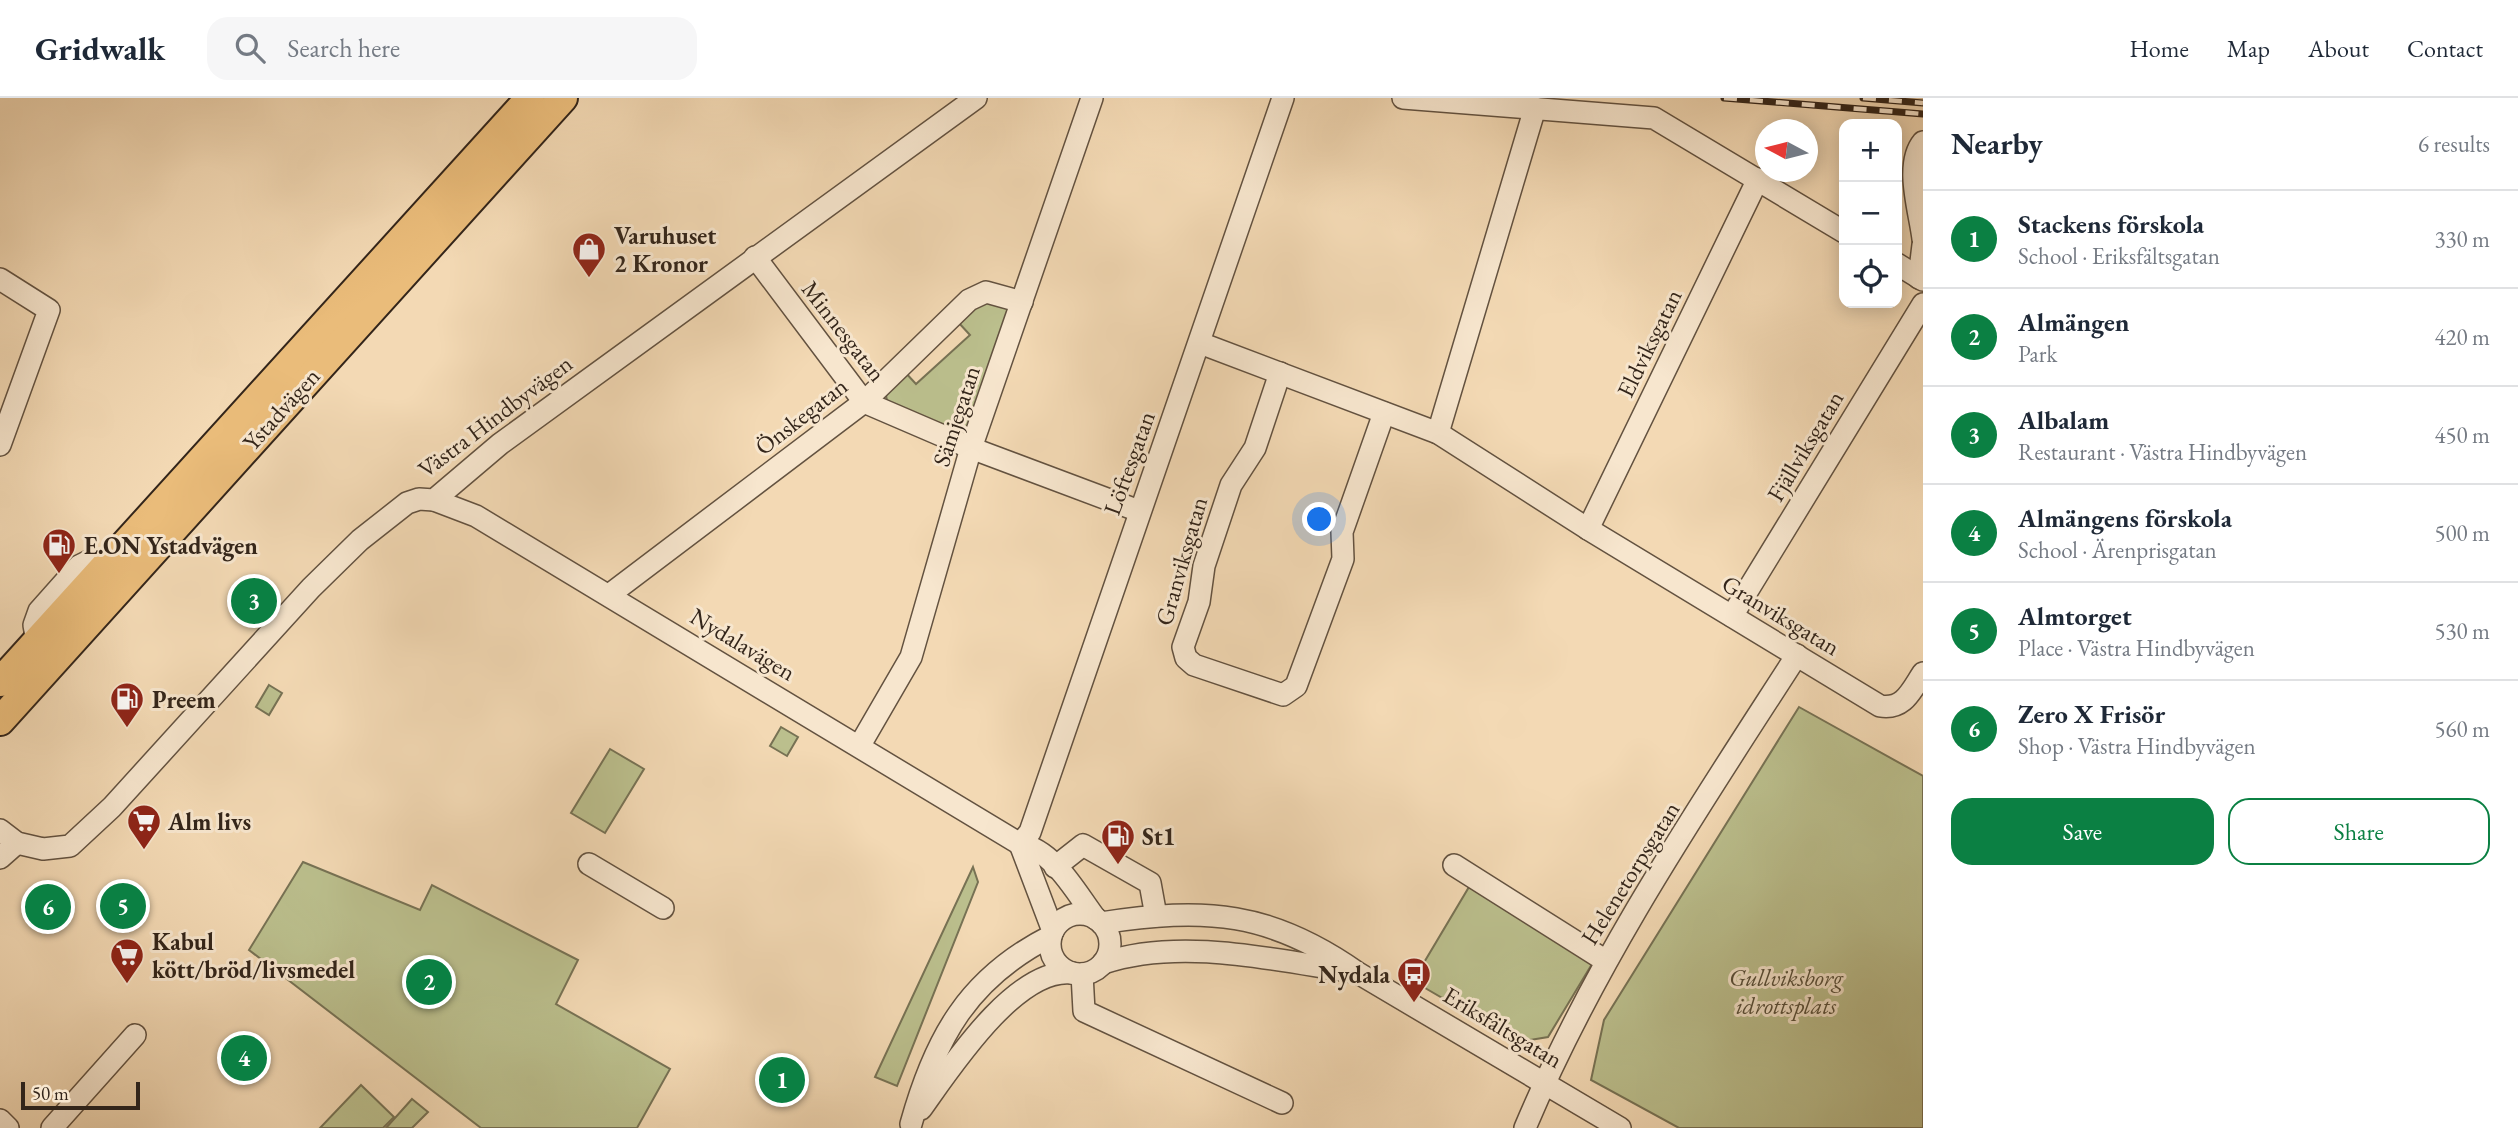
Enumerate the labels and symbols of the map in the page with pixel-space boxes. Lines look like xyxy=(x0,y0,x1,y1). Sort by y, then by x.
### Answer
north arrow xyxy=(1755,119,1818,182)
place label: Varuhuset 2 Kronor xyxy=(614,220,716,279)
shop icon: Varuhuset 2 Kronor xyxy=(570,230,608,279)
street label: Minnesgatan xyxy=(795,274,893,388)
street label: Eldviksgatan xyxy=(1610,283,1689,402)
street label: Västra Hindbyvägen xyxy=(412,348,579,484)
street label: Ystadvägen xyxy=(236,361,327,457)
street label: Sämjegatan xyxy=(925,361,987,470)
street label: Önskegatan xyxy=(748,370,854,462)
street label: Fjällviksgatan xyxy=(1760,385,1850,507)
street label: Löftesgatan xyxy=(1096,407,1162,519)
street label: Granviksgatan xyxy=(1148,493,1214,629)
your location xyxy=(1302,502,1336,536)
fuel station icon: E.ON Ystadvägen xyxy=(40,526,78,575)
place label: E.ON Ystadvägen xyxy=(84,530,258,562)
street label: Granviksgatan xyxy=(1716,568,1846,663)
pin: 3 xyxy=(231,575,277,627)
street label: Nydalavägen xyxy=(685,600,802,688)
fuel station icon: Preem xyxy=(108,680,146,729)
place label: Preem xyxy=(152,684,216,715)
street label: Helenetorpsgatan xyxy=(1574,795,1687,951)
supermarket icon: Alm livs xyxy=(125,802,163,851)
place label: Alm livs xyxy=(167,806,251,837)
fuel station icon: St1 xyxy=(1099,817,1137,866)
place label: St1 xyxy=(1142,821,1176,852)
pin: 5 xyxy=(100,880,146,932)
pin: 6 xyxy=(25,881,71,933)
place label: Kabul kött/bröd/livsmedel xyxy=(152,926,355,985)
supermarket icon: Kabul kött/bröd/livsmedel xyxy=(108,936,146,985)
bus stop icon: Nydala xyxy=(1395,955,1433,1004)
pin: 2 xyxy=(406,956,452,1008)
place label: Nydala xyxy=(1318,959,1390,991)
park label: Gullviksborg idrottsplats xyxy=(1729,962,1844,1021)
street label: Eriksfältsgatan xyxy=(1438,979,1569,1075)
pin: 4 xyxy=(221,1032,267,1084)
pin: 1 xyxy=(759,1054,805,1106)
scale bar xyxy=(21,1079,140,1111)

